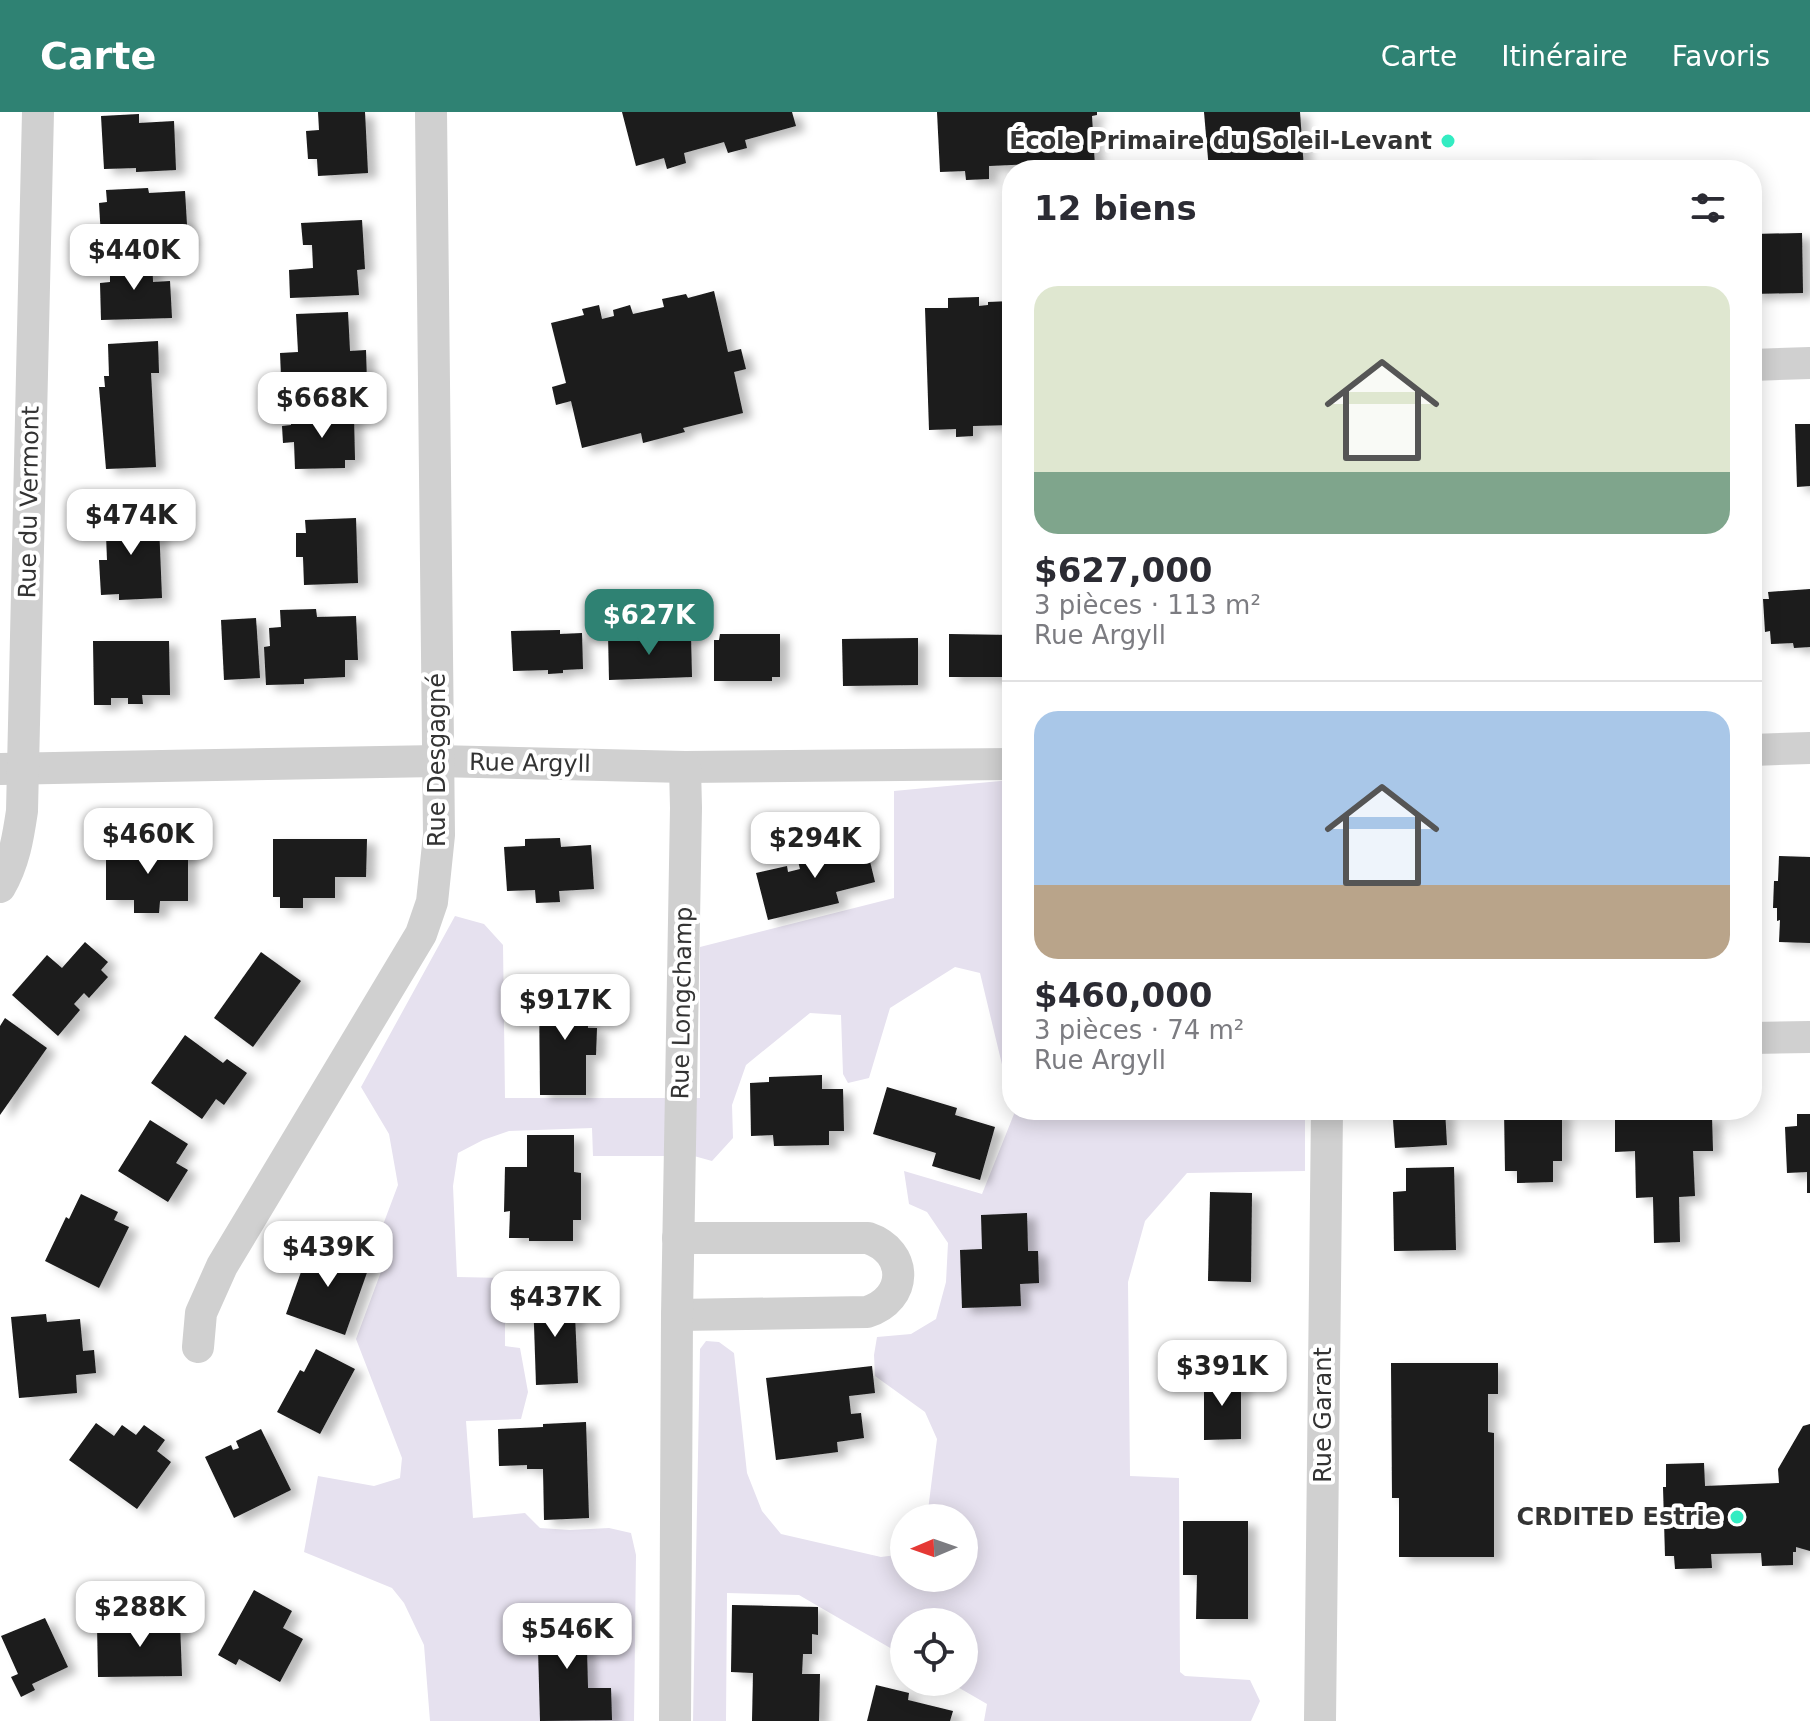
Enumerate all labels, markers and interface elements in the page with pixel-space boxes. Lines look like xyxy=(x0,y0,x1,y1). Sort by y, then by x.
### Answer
text: Carte xyxy=(40,34,156,78)
text: Carte xyxy=(1381,40,1457,73)
text: Itinéraire xyxy=(1501,40,1628,73)
text: Favoris xyxy=(1672,40,1770,73)
place label: École Primaire du Soleil-Levant xyxy=(1009,126,1432,155)
marker: École Primaire du Soleil-Levant xyxy=(1439,132,1457,150)
icon: filters xyxy=(1686,186,1730,230)
text: 12 biens xyxy=(1034,188,1197,228)
pin: $440K xyxy=(78,224,190,292)
text: $440K xyxy=(88,235,180,265)
icon: home xyxy=(1310,338,1454,482)
pin: $668K xyxy=(266,372,378,440)
text: $668K xyxy=(276,383,368,413)
street label: Rue du Vermont xyxy=(13,405,45,599)
pin: $474K xyxy=(75,489,187,557)
text: $474K xyxy=(85,500,177,530)
text: $627,000 xyxy=(1034,550,1213,590)
pin: $627K xyxy=(593,589,705,657)
text: 3 pièces · 113 m² xyxy=(1034,590,1261,620)
text: $627K xyxy=(603,600,695,630)
text: Rue Argyll xyxy=(1034,620,1166,650)
street label: Rue Desgagné xyxy=(423,673,451,847)
street label: Rue Argyll xyxy=(469,748,591,778)
icon: home xyxy=(1310,763,1454,907)
pin: $460K xyxy=(92,808,204,876)
pin: $294K xyxy=(759,812,871,880)
text: $460K xyxy=(102,819,194,849)
text: $294K xyxy=(769,823,861,853)
street label: Rue Longchamp xyxy=(666,906,698,1100)
pin: $917K xyxy=(509,974,621,1042)
text: $460,000 xyxy=(1034,975,1213,1015)
text: $917K xyxy=(519,985,611,1015)
text: 3 pièces · 74 m² xyxy=(1034,1015,1244,1045)
text: Rue Argyll xyxy=(1034,1045,1166,1075)
pin: $439K xyxy=(272,1221,384,1289)
text: $439K xyxy=(282,1232,374,1262)
pin: $437K xyxy=(499,1271,611,1339)
text: $437K xyxy=(509,1282,601,1312)
pin: $391K xyxy=(1166,1340,1278,1408)
street label: Rue Garant xyxy=(1309,1347,1337,1483)
text: $391K xyxy=(1176,1351,1268,1381)
place label: CRDITED Estrie xyxy=(1517,1503,1721,1531)
north arrow xyxy=(890,1504,978,1592)
map controls xyxy=(890,1504,978,1696)
marker: CRDITED Estrie xyxy=(1728,1508,1746,1526)
pin: $288K xyxy=(84,1581,196,1649)
text: $288K xyxy=(94,1592,186,1622)
pin: $546K xyxy=(511,1603,623,1671)
button: locate xyxy=(890,1608,978,1696)
text: $546K xyxy=(521,1614,613,1644)

